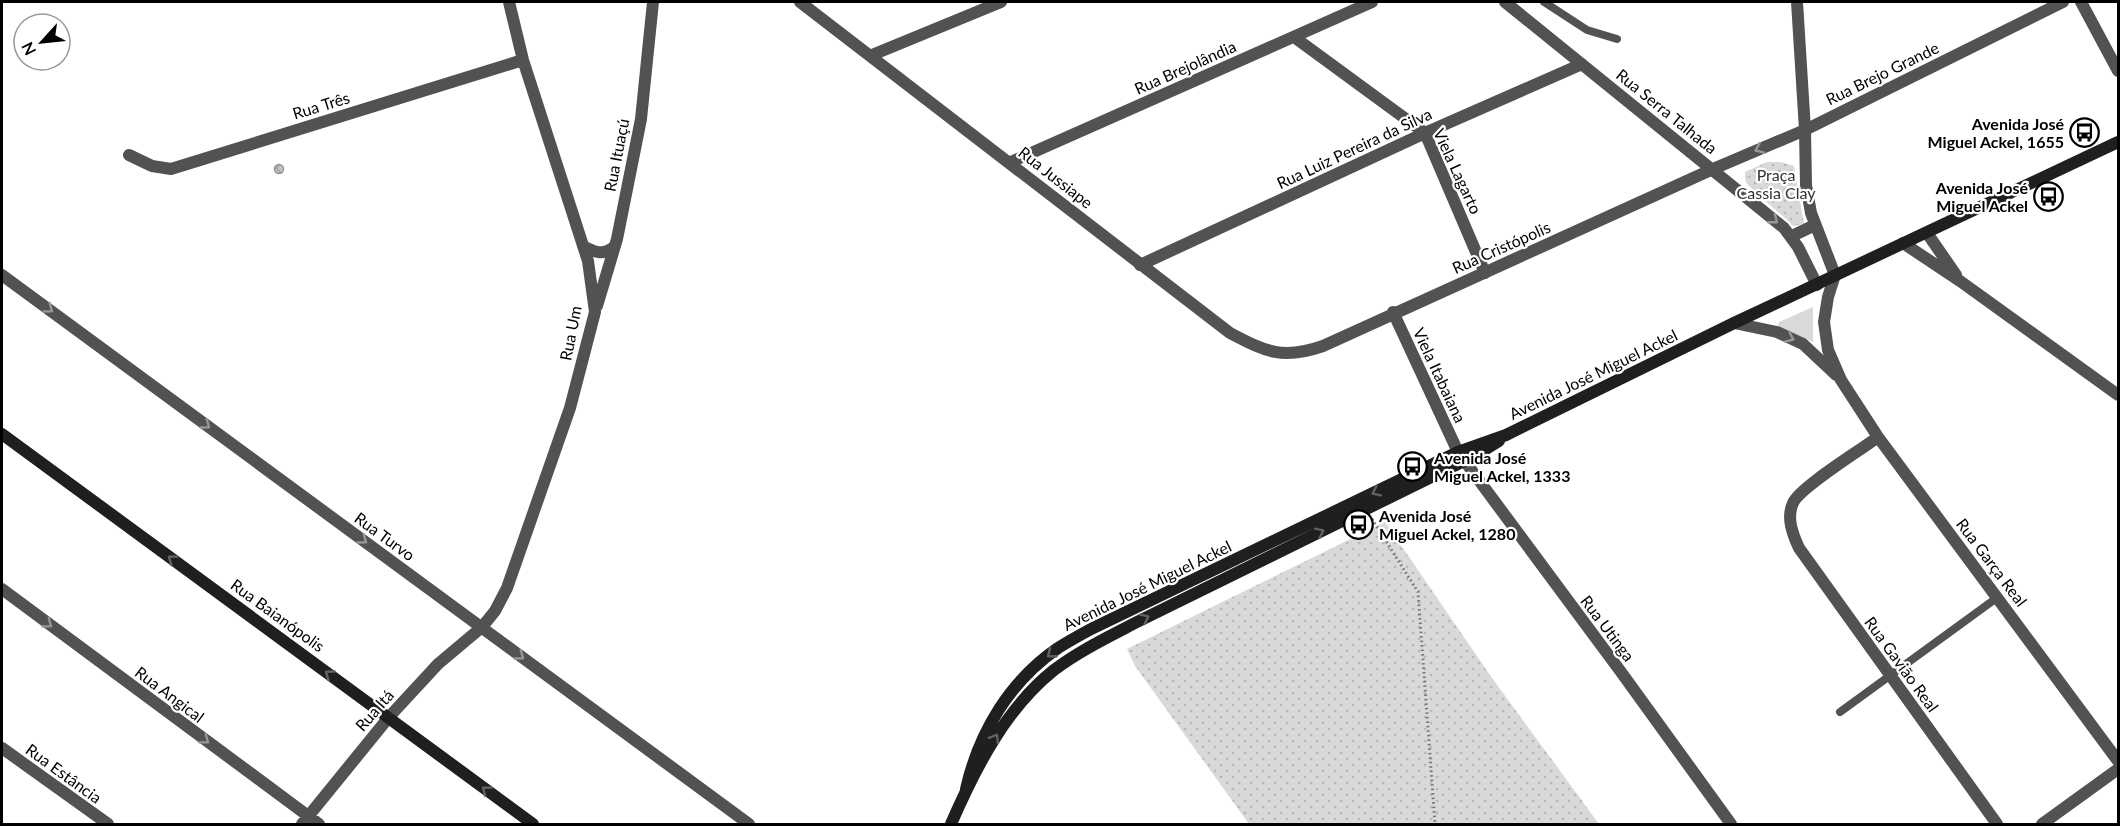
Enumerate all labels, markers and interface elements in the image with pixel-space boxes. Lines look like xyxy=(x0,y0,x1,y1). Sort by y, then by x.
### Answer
north arrow xyxy=(12,12,72,72)
street label: Rua Brejolândia xyxy=(1131,36,1239,98)
street label: Rua Brejo Grande xyxy=(1822,37,1942,109)
text: N xyxy=(17,39,39,59)
street label: Rua Serra Talhada xyxy=(1613,65,1721,157)
street label: Rua Três xyxy=(290,87,352,123)
street label: Rua Luiz Pereira da Silva xyxy=(1273,104,1435,192)
place label: Avenida José Miguel Ackel, 1655 xyxy=(1928,114,2064,151)
bus stop icon: Avenida José Miguel Ackel, 1655 xyxy=(2069,116,2101,148)
street label: Rua Ituaçú xyxy=(600,117,632,193)
street label: Viela Lagarto xyxy=(1430,125,1486,217)
street label: Rua Jussiape xyxy=(1015,142,1097,212)
one-way arrow xyxy=(1755,142,1766,154)
park label: Praça Cassia Clay xyxy=(1737,165,1816,202)
place label: Avenida José Miguel Ackel xyxy=(1935,178,2028,215)
bus stop icon: Avenida José Miguel Ackel xyxy=(2033,180,2065,212)
one-way arrow xyxy=(1768,212,1779,223)
street label: Rua Cristópolis xyxy=(1449,217,1553,277)
one-way arrow xyxy=(42,302,53,313)
street label: Rua Um xyxy=(555,304,585,362)
street label: Viela Itabaiana xyxy=(1410,325,1470,425)
street label: Avenida José Miguel Ackel xyxy=(1506,325,1680,423)
one-way arrow xyxy=(1784,331,1795,343)
one-way arrow xyxy=(199,417,210,428)
place label: Avenida José Miguel Ackel, 1333 xyxy=(1433,448,1570,485)
bus stop icon: Avenida José Miguel Ackel, 1333 xyxy=(1397,450,1429,482)
one-way arrow xyxy=(1371,485,1382,497)
place label: Avenida José Miguel Ackel, 1280 xyxy=(1378,506,1515,543)
street label: Rua Turvo xyxy=(351,508,419,564)
bus stop icon: Avenida José Miguel Ackel, 1280 xyxy=(1342,508,1374,540)
street label: Rua Garça Real xyxy=(1953,514,2031,610)
one-way arrow xyxy=(1313,528,1324,539)
one-way arrow xyxy=(357,533,368,544)
street label: Avenida José Miguel Ackel xyxy=(1060,536,1234,634)
one-way arrow xyxy=(167,555,178,566)
street label: Rua Baianópolis xyxy=(227,575,329,655)
street label: Rua Utinga xyxy=(1577,591,1639,665)
street label: Rua Gavião Real xyxy=(1861,613,1943,715)
one-way arrow xyxy=(1138,614,1149,625)
one-way arrow xyxy=(42,617,53,628)
one-way arrow xyxy=(1047,646,1058,657)
one-way arrow xyxy=(514,648,525,659)
street label: Rua Angical xyxy=(132,662,208,726)
one-way arrow xyxy=(325,670,336,681)
street label: Rua Itá xyxy=(351,685,397,735)
one-way arrow xyxy=(199,733,210,744)
one-way arrow xyxy=(988,734,999,744)
street label: Rua Estância xyxy=(23,739,105,807)
one-way arrow xyxy=(482,786,493,797)

